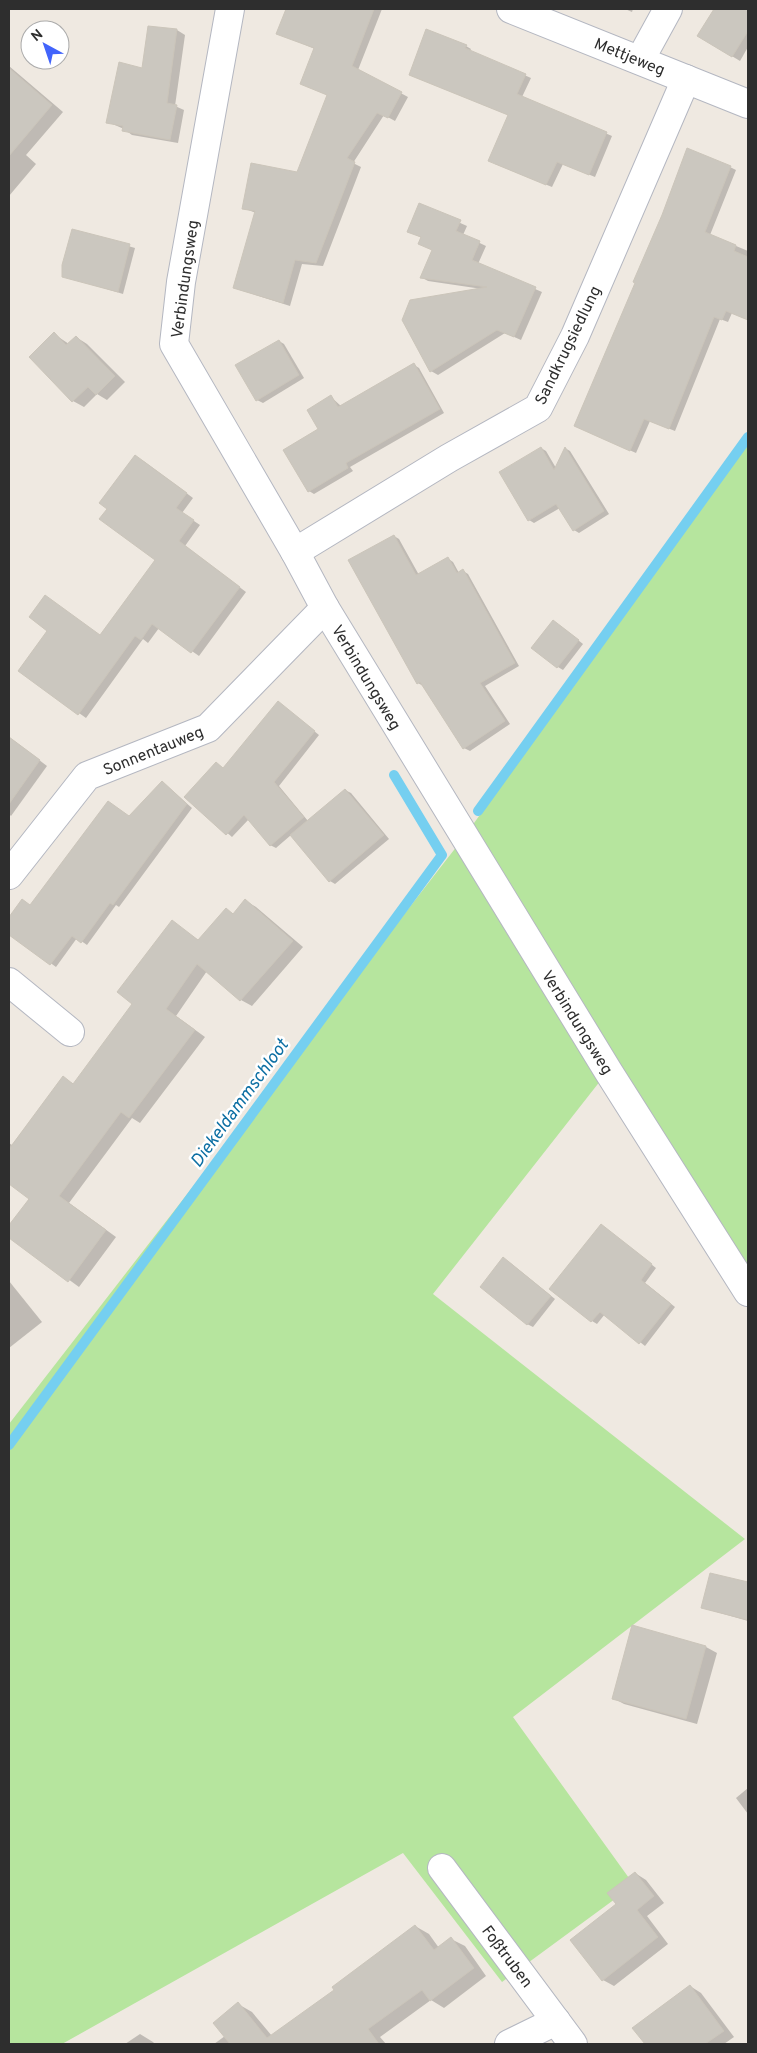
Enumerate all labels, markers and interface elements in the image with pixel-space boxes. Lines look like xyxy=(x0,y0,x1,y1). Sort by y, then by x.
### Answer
north arrow xyxy=(20,20,70,70)
text: N xyxy=(28,26,47,46)
street label: Mettjeweg xyxy=(591,35,668,81)
street label: Verbindungsweg xyxy=(168,219,204,340)
street label: Sandkrugsiedlung xyxy=(531,283,606,409)
street label: Verbindungsweg xyxy=(326,622,405,734)
street label: Sonnentauweg xyxy=(101,723,207,781)
street label: Verbindungsweg xyxy=(536,967,616,1079)
water label: Diekeldammschloot xyxy=(186,1034,295,1172)
street label: Foßtruben xyxy=(476,1922,536,1992)

